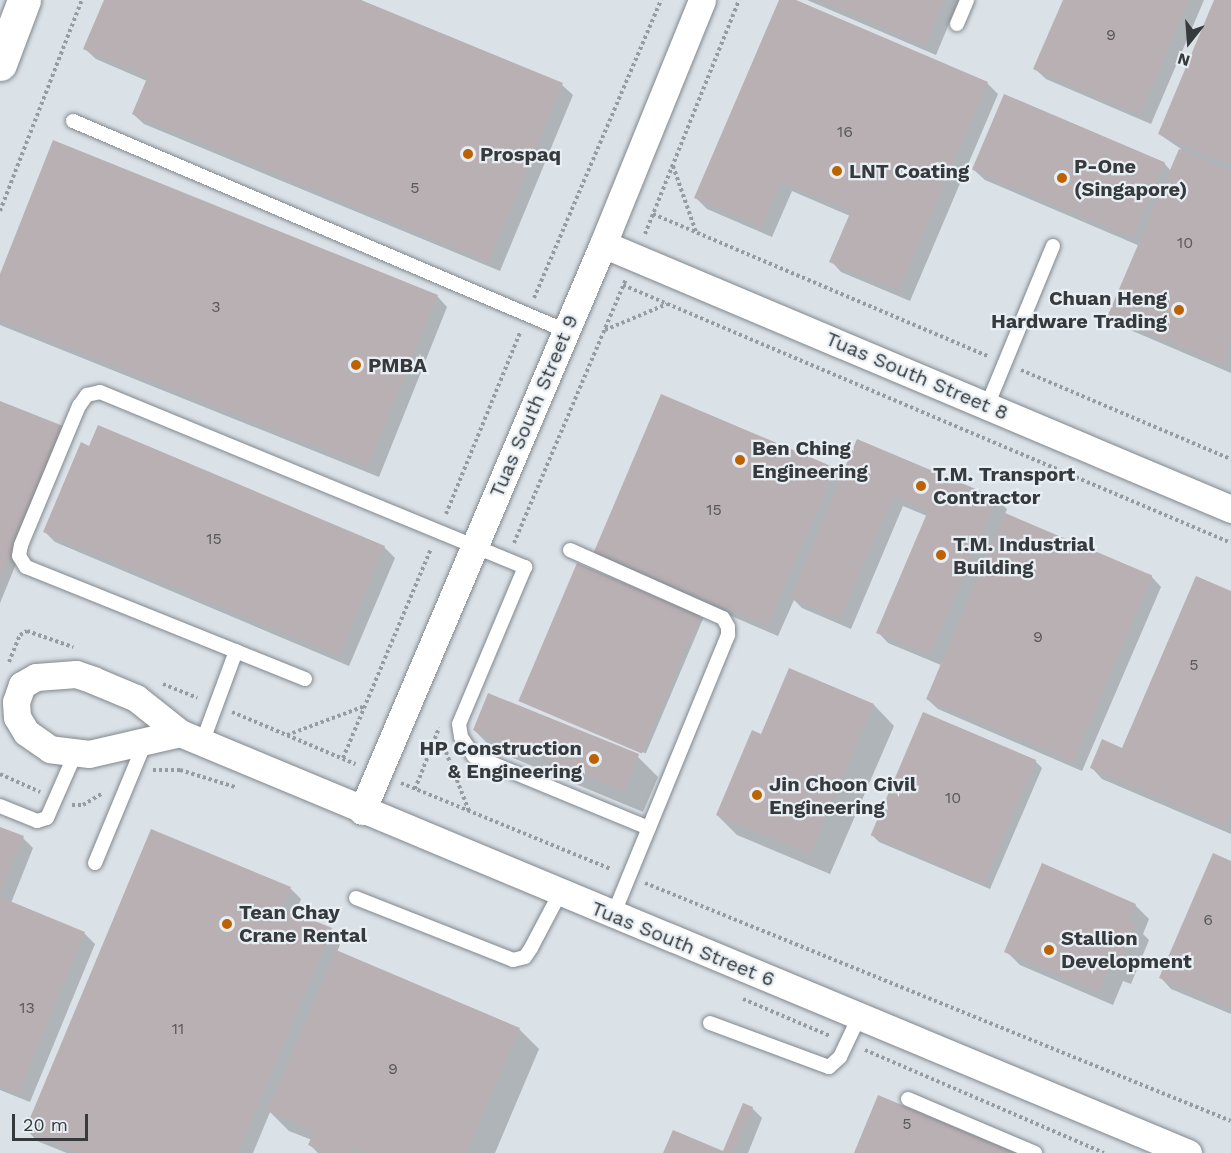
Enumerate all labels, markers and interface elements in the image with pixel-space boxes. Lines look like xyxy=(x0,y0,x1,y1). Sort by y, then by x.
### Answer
north arrow xyxy=(1159,12,1219,72)
house number: 9 xyxy=(1106,25,1116,45)
text: N xyxy=(1175,49,1192,71)
house number: 16 xyxy=(837,122,853,142)
place label: Prospaq xyxy=(480,142,561,166)
marker: Prospaq xyxy=(461,147,475,161)
place label: P-One (Singapore) xyxy=(1074,154,1187,201)
place label: LNT Coating xyxy=(849,159,969,183)
marker: LNT Coating xyxy=(830,164,844,178)
marker: P-One (Singapore) xyxy=(1055,171,1069,185)
house number: 5 xyxy=(410,178,420,198)
house number: 10 xyxy=(1177,233,1193,253)
place label: Chuan Heng Hardware Trading xyxy=(991,286,1167,333)
house number: 3 xyxy=(211,297,221,317)
marker: Chuan Heng Hardware Trading xyxy=(1172,303,1186,317)
street label: Tuas South Street 9 xyxy=(485,311,583,501)
street label: Tuas South Street 8 xyxy=(822,327,1012,425)
place label: PMBA xyxy=(368,353,427,377)
marker: PMBA xyxy=(349,358,363,372)
place label: Ben Ching Engineering xyxy=(752,436,868,483)
marker: Ben Ching Engineering xyxy=(733,453,747,467)
place label: T.M. Transport Contractor xyxy=(933,462,1076,509)
marker: T.M. Transport Contractor xyxy=(914,479,928,493)
house number: 15 xyxy=(706,500,722,520)
house number: 15 xyxy=(206,529,222,549)
place label: T.M. Industrial Building xyxy=(953,532,1095,579)
marker: T.M. Industrial Building xyxy=(934,548,948,562)
house number: 9 xyxy=(1033,627,1043,647)
house number: 5 xyxy=(1189,655,1199,675)
place label: HP Construction & Engineering xyxy=(419,736,582,783)
marker: HP Construction & Engineering xyxy=(587,752,601,766)
place label: Jin Choon Civil Engineering xyxy=(769,772,916,819)
marker: Jin Choon Civil Engineering xyxy=(750,788,764,802)
house number: 10 xyxy=(945,788,961,808)
street label: Tuas South Street 6 xyxy=(588,896,778,992)
place label: Tean Chay Crane Rental xyxy=(239,900,367,947)
house number: 6 xyxy=(1203,910,1213,930)
marker: Tean Chay Crane Rental xyxy=(220,917,234,931)
place label: Stallion Development xyxy=(1061,927,1192,974)
marker: Stallion Development xyxy=(1042,943,1056,957)
house number: 13 xyxy=(19,998,35,1018)
house number: 11 xyxy=(172,1019,184,1039)
house number: 9 xyxy=(388,1059,398,1079)
scale bar xyxy=(15,1102,92,1140)
text: 20 m xyxy=(23,1114,68,1135)
house number: 5 xyxy=(902,1114,912,1134)

